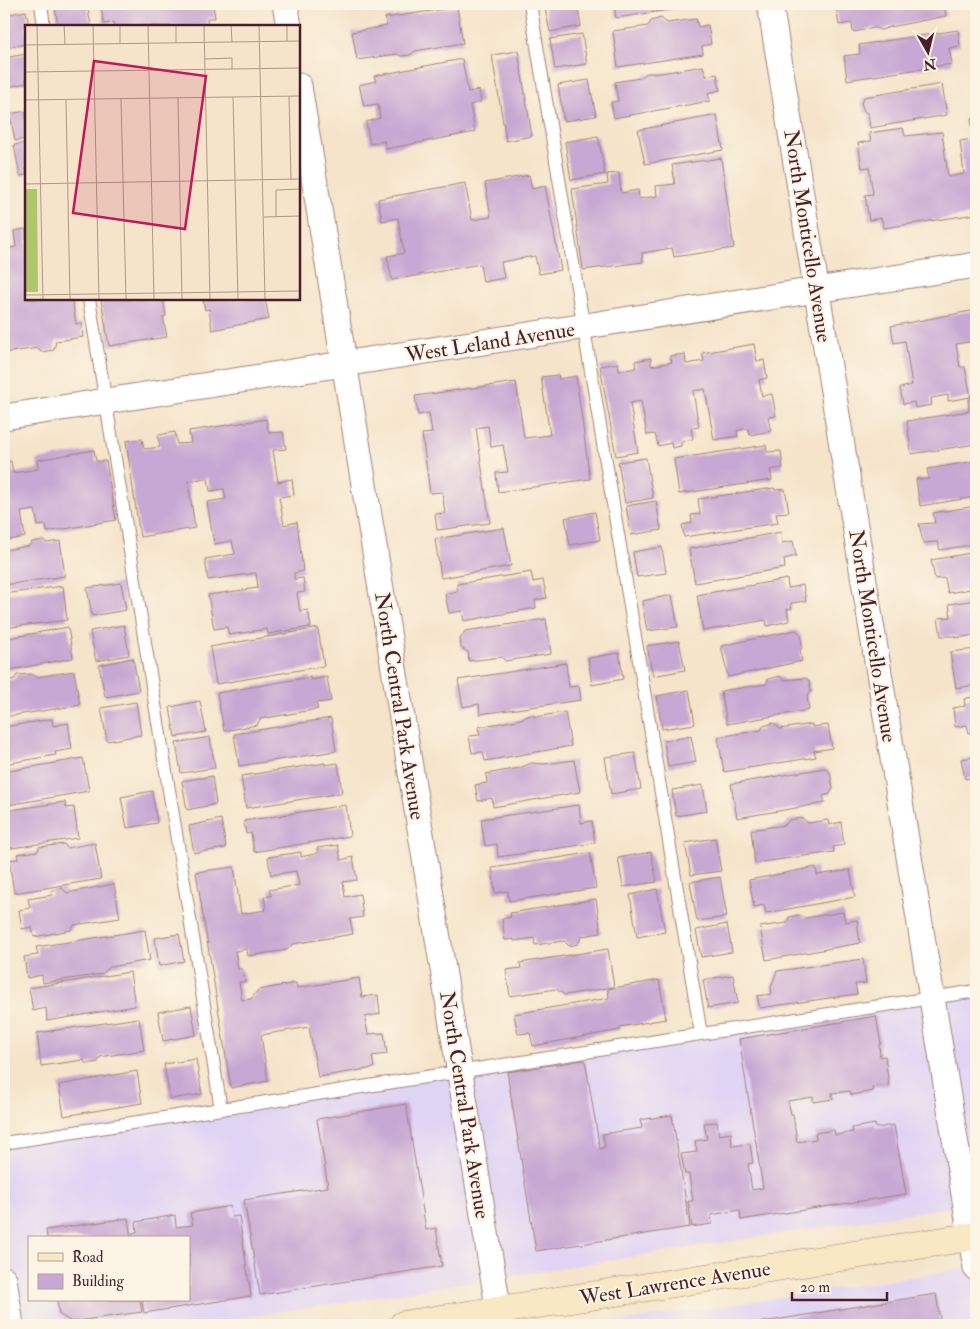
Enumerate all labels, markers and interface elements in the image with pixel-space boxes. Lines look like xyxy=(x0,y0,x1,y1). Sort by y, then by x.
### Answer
inset map xyxy=(25,25,300,300)
north arrow xyxy=(902,28,952,78)
text: N xyxy=(922,55,938,74)
street label: North Monticello Avenue xyxy=(777,128,838,344)
street label: West Leland Avenue xyxy=(403,316,577,369)
street label: North Monticello Avenue xyxy=(842,528,903,744)
street label: North Central Park Avenue xyxy=(368,590,431,822)
street label: North Central Park Avenue xyxy=(433,989,496,1221)
legend xyxy=(28,1236,190,1302)
text: Road xyxy=(72,1248,104,1267)
street label: West Lawrence Avenue xyxy=(577,1255,773,1312)
scale bar xyxy=(792,1269,888,1301)
text: Building xyxy=(72,1272,124,1291)
text: 20 m xyxy=(800,1278,830,1297)

